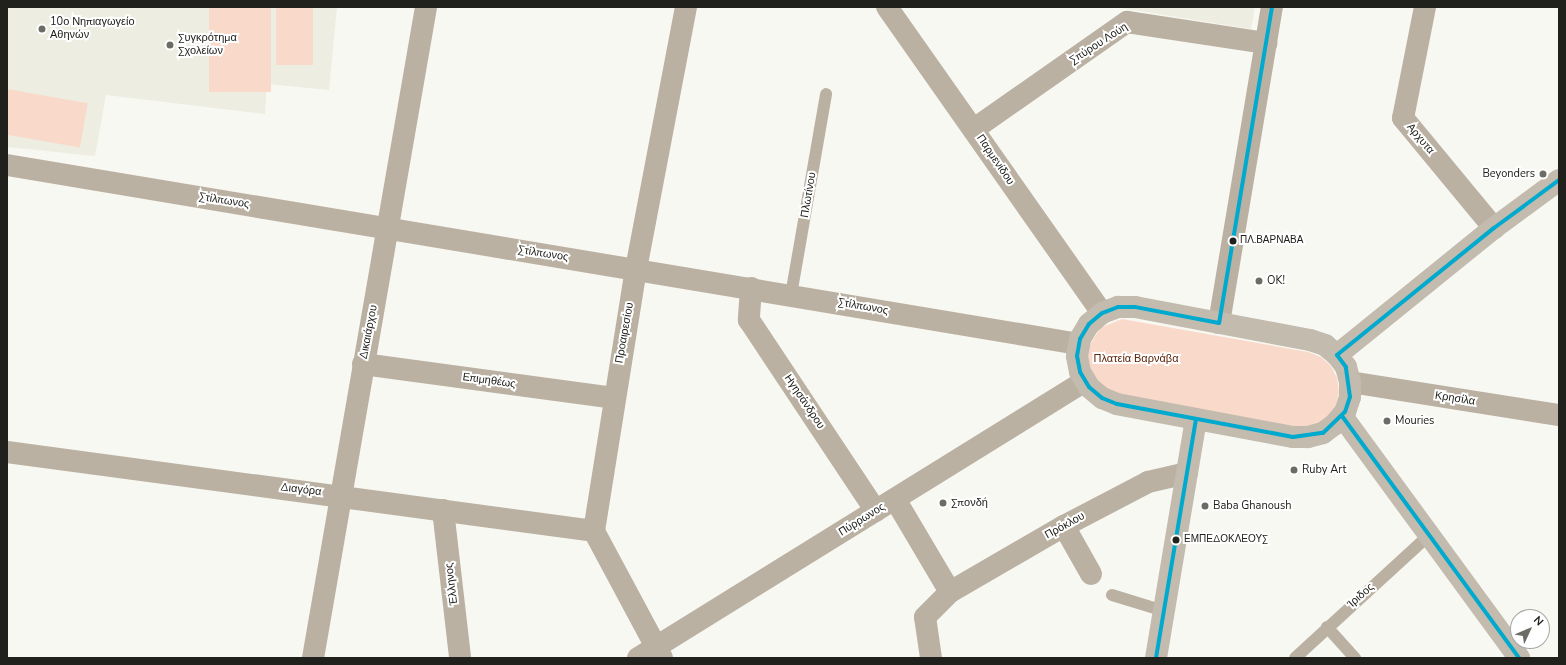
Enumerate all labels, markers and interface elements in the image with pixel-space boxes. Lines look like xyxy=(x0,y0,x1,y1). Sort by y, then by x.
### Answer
place label: 10ο Νηπιαγωγείο Αθηνών xyxy=(50,16,135,42)
street label: Σπύρου Λούη xyxy=(1068,21,1130,67)
marker: 10ο Νηπιαγωγείο Αθηνών xyxy=(37,24,47,34)
place label: Συγκρότημα Σχολείων xyxy=(178,32,237,58)
marker: Συγκρότημα Σχολείων xyxy=(165,40,175,50)
street label: Αρχυτα xyxy=(1403,121,1437,157)
street label: Παρμενίδου xyxy=(973,132,1017,188)
place label: Beyonders xyxy=(1482,167,1535,181)
marker: Beyonders xyxy=(1538,169,1548,179)
street label: Πλωτίνου xyxy=(798,171,820,219)
street label: Στίλπωνος xyxy=(198,191,250,211)
place label: ΠΛ.ΒΑΡΝΑΒΑ xyxy=(1240,235,1303,247)
marker: ΠΛ.ΒΑΡΝΑΒΑ xyxy=(1228,236,1238,246)
street label: Στίλπωνος xyxy=(517,244,569,264)
place label: OK! xyxy=(1267,274,1285,288)
marker: OK! xyxy=(1254,276,1264,286)
street label: Στίλπωνος xyxy=(837,296,889,318)
street label: Προαιρεσίου xyxy=(613,301,637,365)
street label: Δικαιάρχου xyxy=(357,304,381,360)
park label: Πλατεία Βαρνάβα xyxy=(1093,352,1179,366)
street label: Επιμηθέως xyxy=(462,371,516,391)
street label: Ηγησάνδρου xyxy=(781,372,827,432)
street label: Κρησίλα xyxy=(1434,389,1476,409)
place label: Mouries xyxy=(1395,414,1434,428)
marker: Mouries xyxy=(1382,416,1392,426)
place label: Ruby Art xyxy=(1302,463,1346,477)
marker: Ruby Art xyxy=(1289,465,1299,475)
street label: Διαγόρα xyxy=(280,481,322,499)
place label: Σπονδή xyxy=(951,496,988,510)
marker: Σπονδή xyxy=(938,498,948,508)
place label: Baba Ghanoush xyxy=(1213,499,1291,513)
street label: Πύρρωνος xyxy=(836,501,888,539)
marker: Baba Ghanoush xyxy=(1200,501,1210,511)
street label: Πρόκλου xyxy=(1043,510,1087,542)
place label: ΕΜΠΕΔΟΚΛΕΟΥΣ xyxy=(1184,534,1268,546)
marker: ΕΜΠΕΔΟΚΛΕΟΥΣ xyxy=(1171,535,1181,545)
street label: Έλληνος xyxy=(443,562,461,606)
street label: Ίριδος xyxy=(1345,581,1377,611)
north arrow xyxy=(1510,609,1550,649)
text: N xyxy=(1530,613,1547,629)

